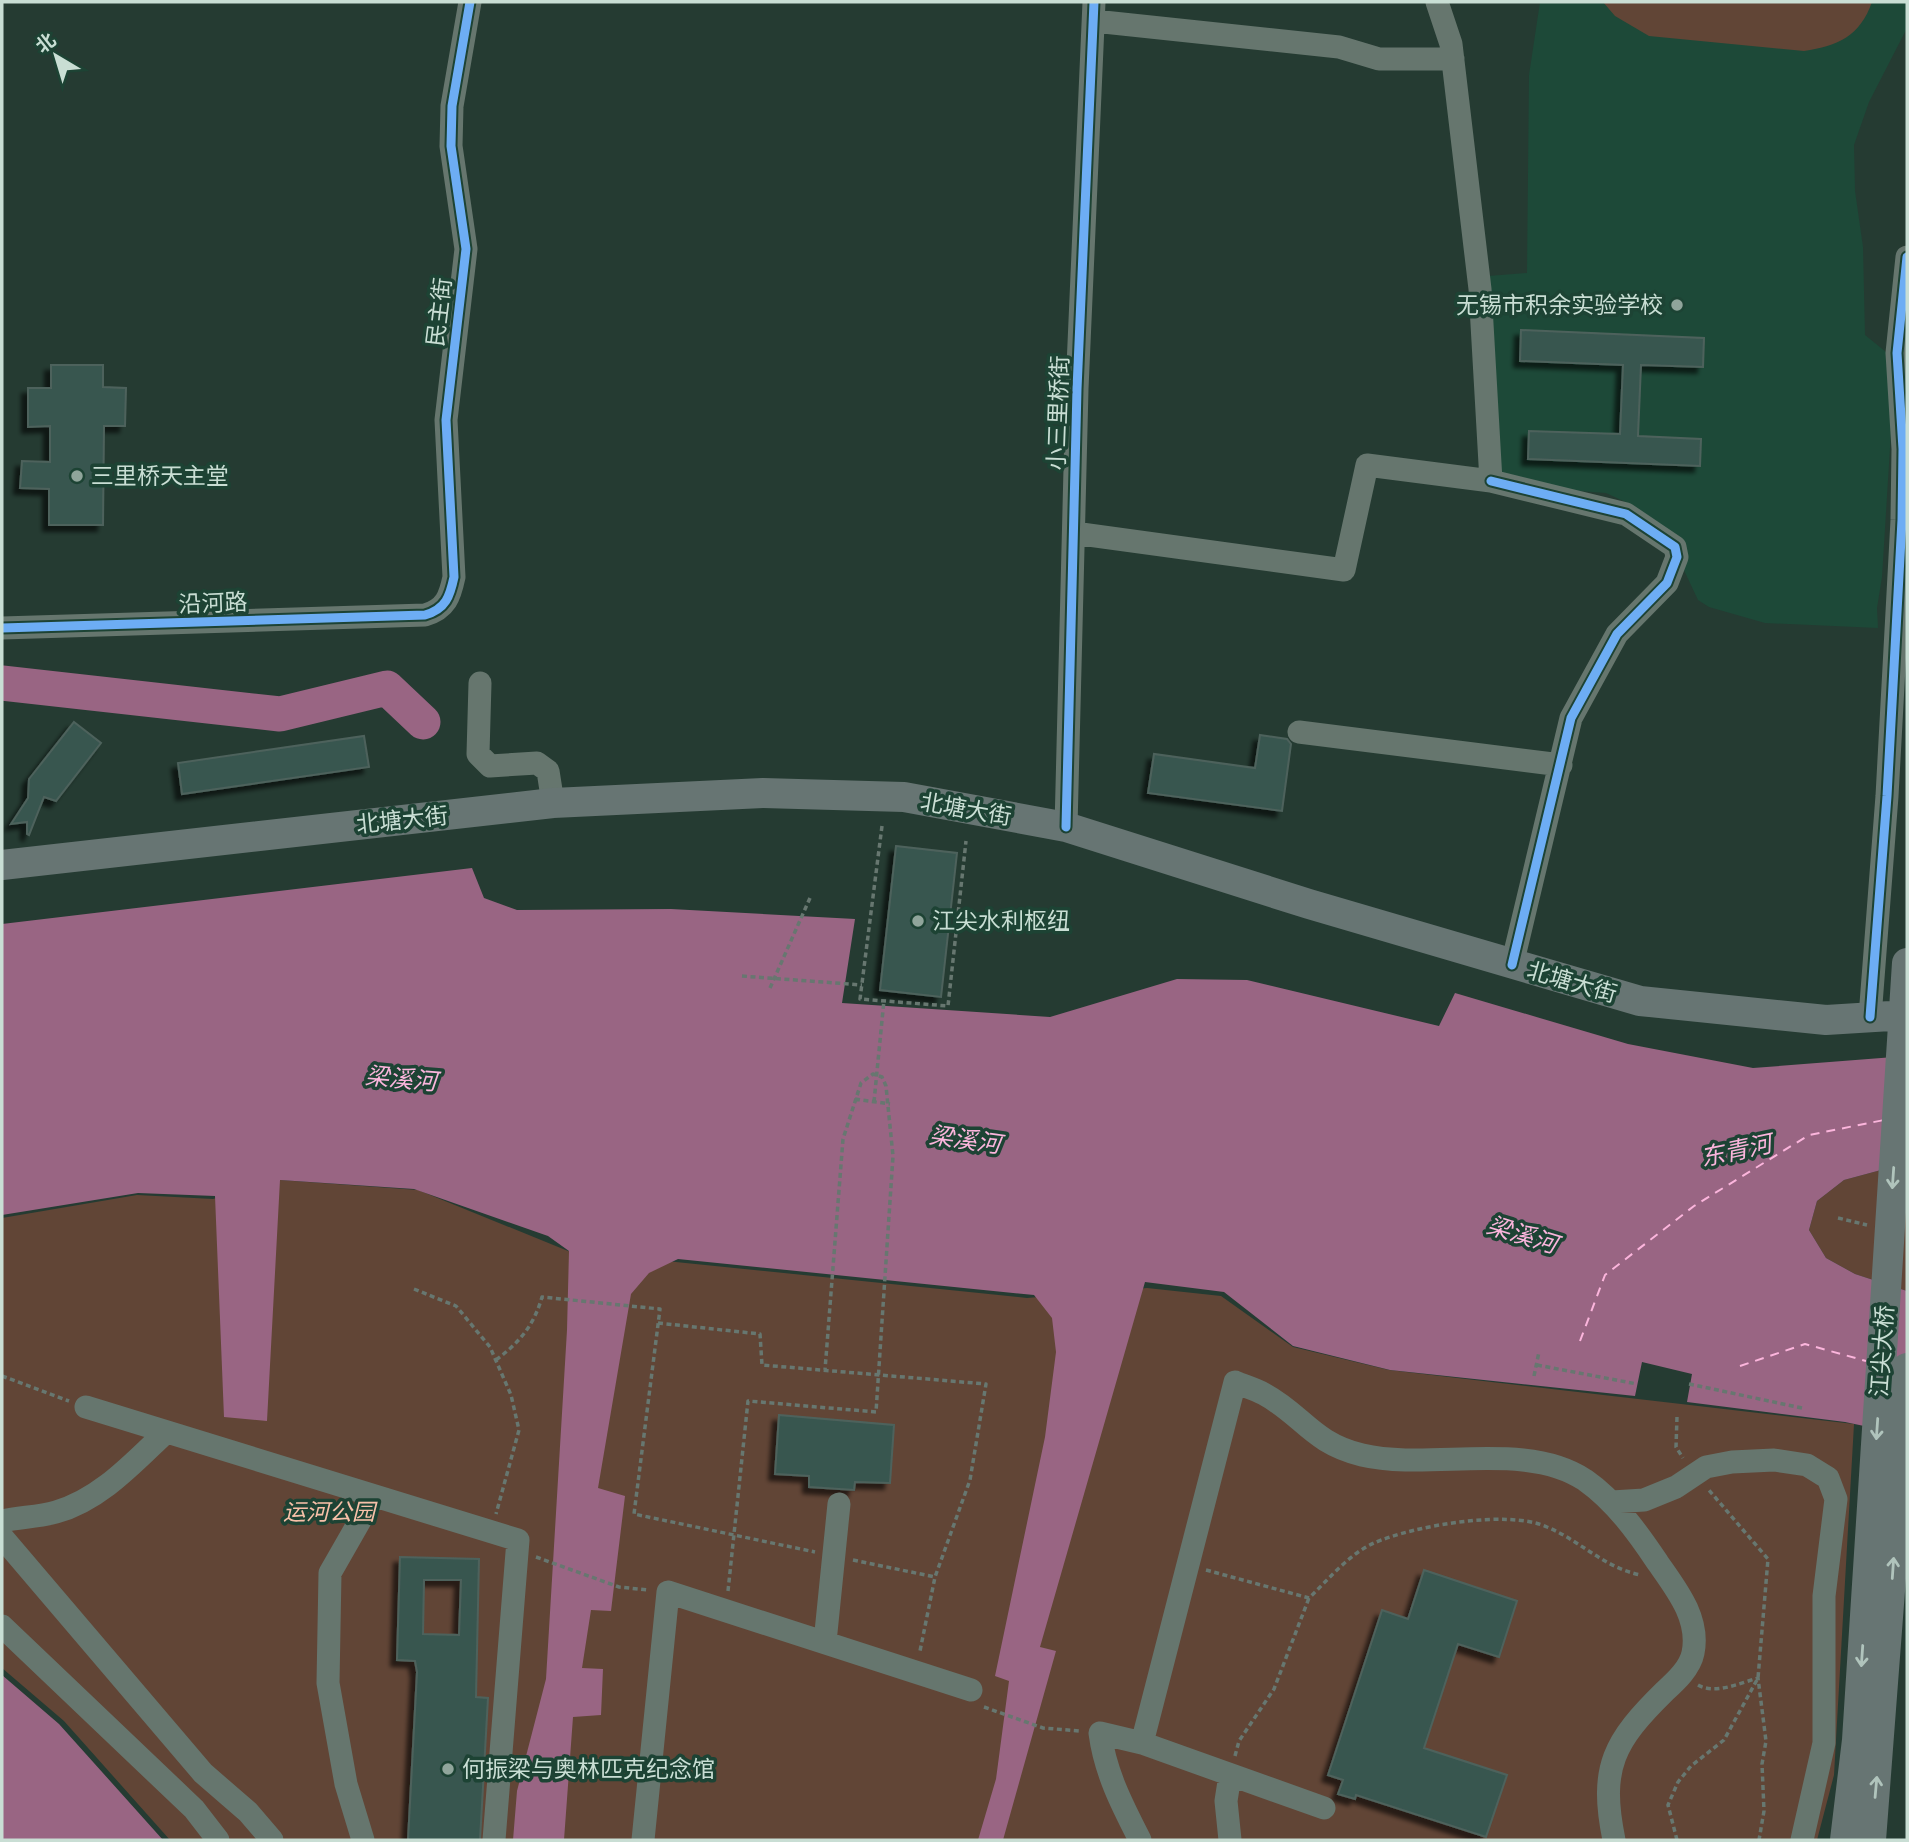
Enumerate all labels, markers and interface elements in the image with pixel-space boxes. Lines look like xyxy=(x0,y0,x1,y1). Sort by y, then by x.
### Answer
north arrow xyxy=(21,21,91,91)
text: 北 xyxy=(32,29,60,57)
street label: 民主街 xyxy=(423,276,456,348)
place label: 无锡市积余实验学校 xyxy=(1456,293,1663,318)
marker: 无锡市积余实验学校 xyxy=(1669,297,1685,313)
street label: 小三里桥街 xyxy=(1044,355,1073,471)
place label: 三里桥天主堂 xyxy=(91,464,229,489)
marker: 三里桥天主堂 xyxy=(69,468,85,484)
street label: 沿河路 xyxy=(178,590,248,617)
street label: 北塘大街 xyxy=(918,789,1013,830)
street label: 北塘大街 xyxy=(355,803,449,838)
place label: 江尖水利枢纽 xyxy=(932,909,1070,934)
marker: 江尖水利枢纽 xyxy=(910,913,926,929)
street label: 北塘大街 xyxy=(1524,958,1620,1007)
water label: 梁溪河 xyxy=(364,1063,442,1095)
water label: 梁溪河 xyxy=(928,1122,1006,1158)
water label: 东青河 xyxy=(1698,1130,1778,1171)
one-way arrow xyxy=(1887,1166,1900,1189)
water label: 梁溪河 xyxy=(1484,1212,1564,1259)
street label: 江尖大桥 xyxy=(1867,1304,1898,1398)
one-way arrow xyxy=(1870,1418,1883,1440)
park label: 运河公园 xyxy=(283,1500,378,1525)
one-way arrow xyxy=(1887,1557,1900,1580)
one-way arrow xyxy=(1855,1645,1868,1667)
place label: 何振梁与奥林匹克纪念馆 xyxy=(462,1757,715,1782)
marker: 何振梁与奥林匹克纪念馆 xyxy=(440,1761,456,1777)
one-way arrow xyxy=(1870,1776,1883,1799)

